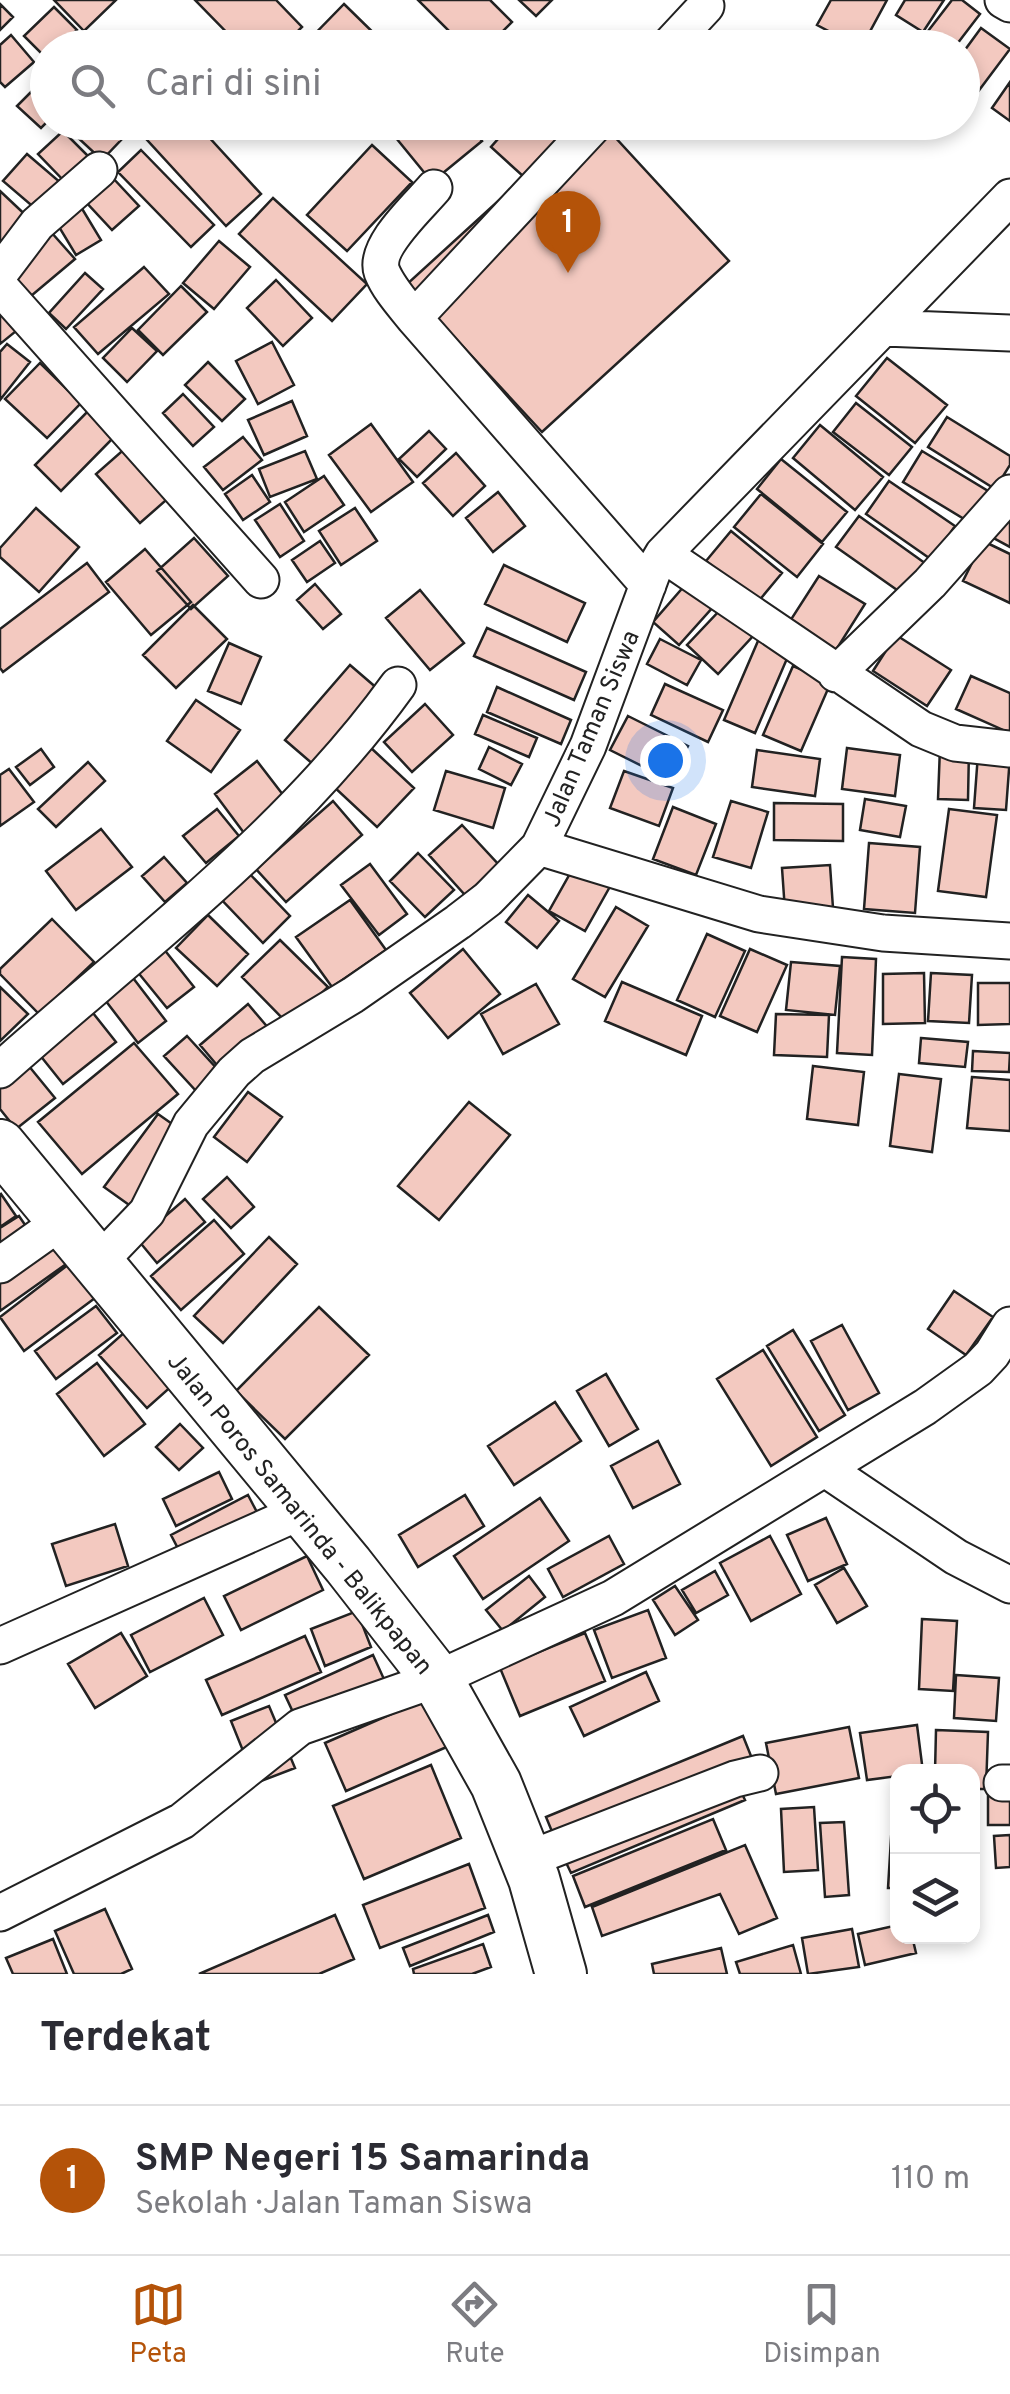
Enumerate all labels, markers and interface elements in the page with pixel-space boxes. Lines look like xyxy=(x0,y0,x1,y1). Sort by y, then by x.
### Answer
search box xyxy=(30,30,980,140)
icon: search xyxy=(65,58,120,113)
text: Cari di sini xyxy=(145,61,322,110)
pin: 1 xyxy=(536,190,600,273)
street label: Jalan Taman Siswa xyxy=(537,626,649,832)
your location xyxy=(640,735,691,786)
street label: Jalan Poros Samarinda - Balikpapan xyxy=(159,1347,439,1683)
map controls xyxy=(890,1764,980,1944)
button: locate xyxy=(890,1764,980,1854)
button: layers xyxy=(890,1854,980,1944)
text: Terdekat xyxy=(40,2013,211,2066)
text: SMP Negeri 15 Samarinda xyxy=(135,2136,590,2185)
text: 1 xyxy=(66,2160,79,2200)
text: 110 m xyxy=(891,2160,970,2200)
text: Sekolah · Jalan Taman Siswa xyxy=(135,2185,532,2225)
tab: Peta xyxy=(129,2277,187,2373)
tab: Rute xyxy=(445,2277,505,2373)
tab: Disimpan xyxy=(763,2277,881,2373)

